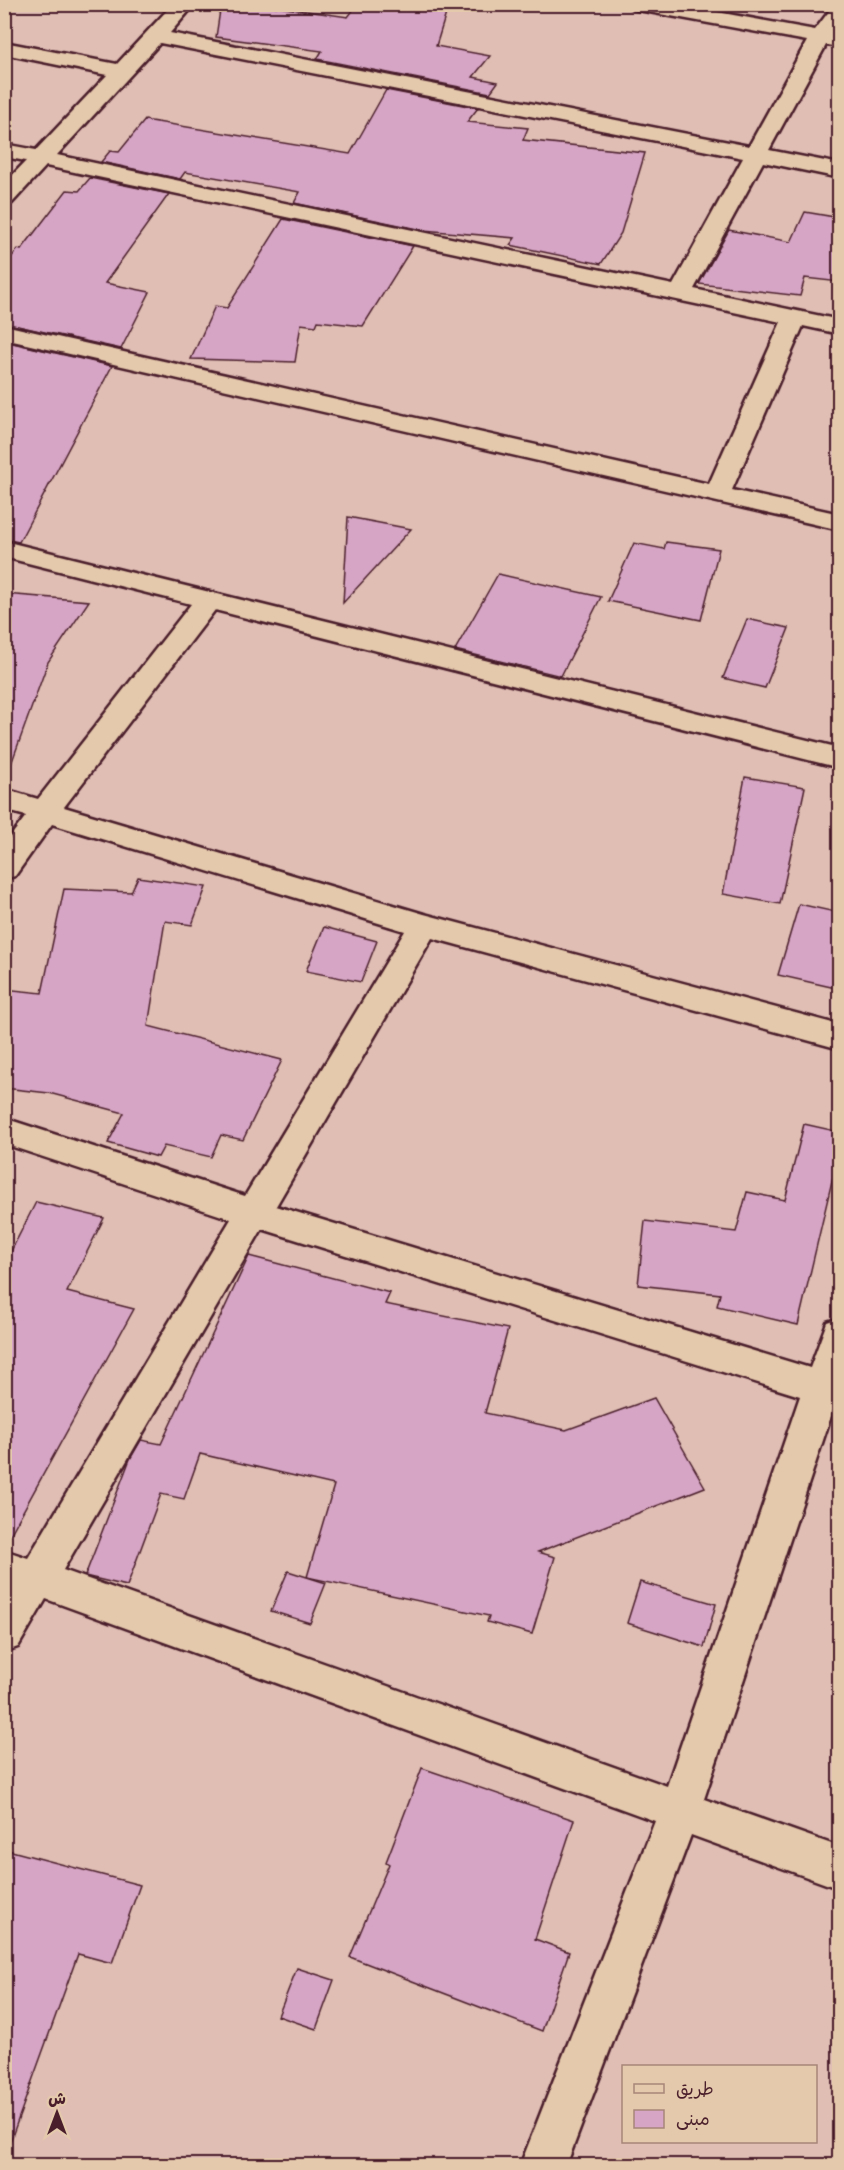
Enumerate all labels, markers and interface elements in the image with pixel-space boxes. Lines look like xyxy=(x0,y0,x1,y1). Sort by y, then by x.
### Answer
legend xyxy=(622,2065,817,2143)
text: طريق xyxy=(676,2077,714,2102)
north arrow xyxy=(27,2083,87,2143)
text: ش xyxy=(48,2088,66,2110)
text: مبنى xyxy=(676,2107,710,2132)

